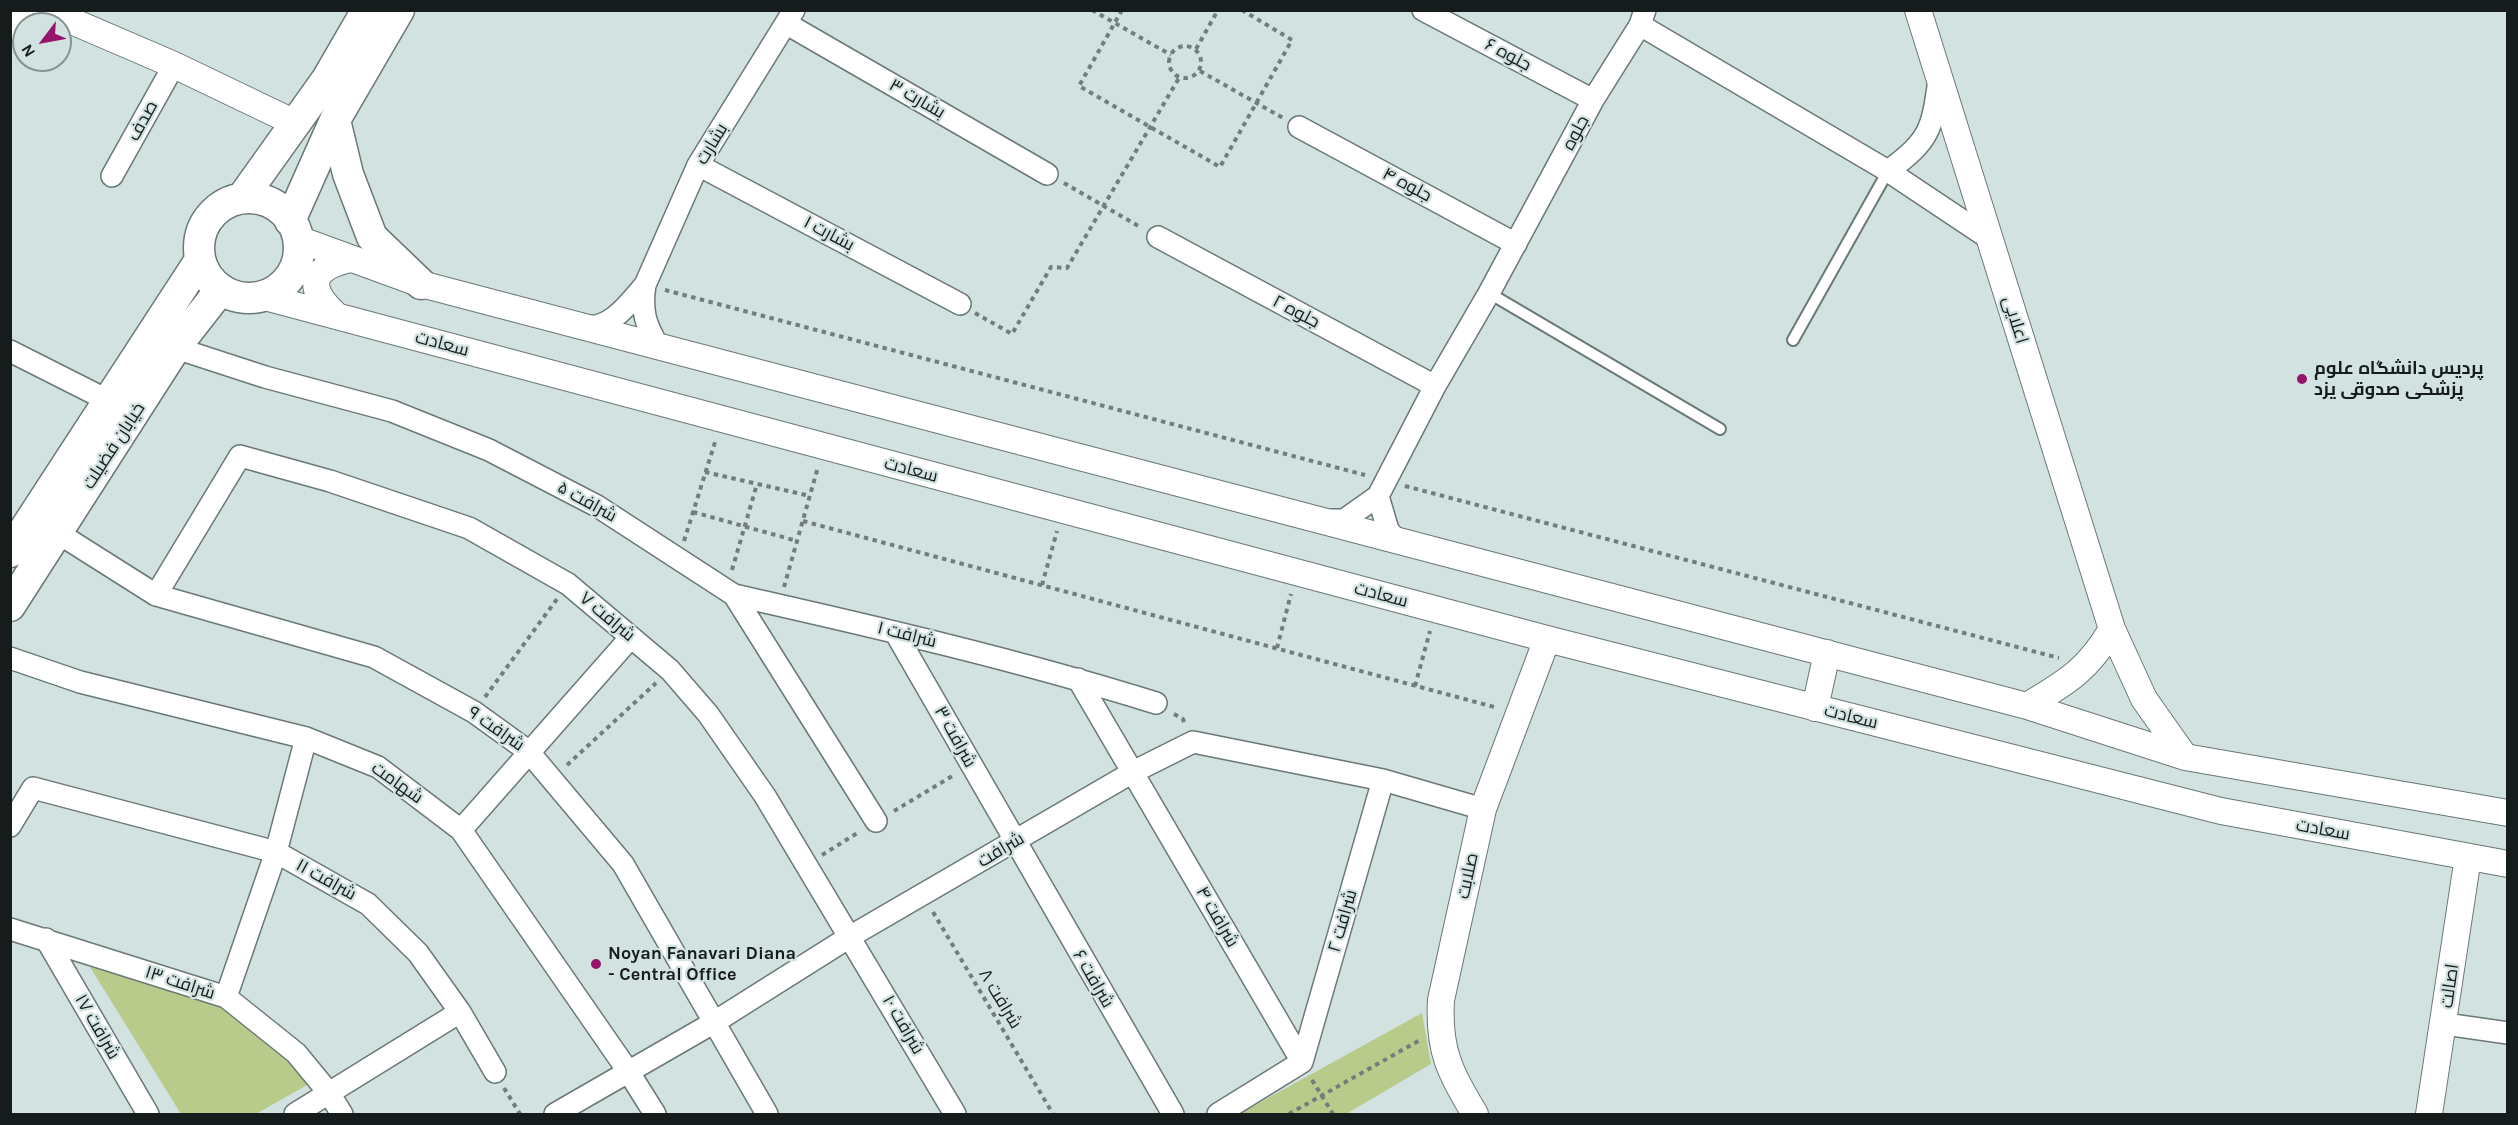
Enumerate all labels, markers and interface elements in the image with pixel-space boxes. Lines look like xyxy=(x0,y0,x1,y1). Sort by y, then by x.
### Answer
north arrow xyxy=(12,12,72,72)
street label: جلوه ۶ xyxy=(1481,34,1535,76)
text: N xyxy=(17,41,39,61)
street label: بشارت ۳ xyxy=(885,74,949,124)
street label: صدف xyxy=(123,97,163,145)
street label: جلوه xyxy=(1558,112,1594,154)
street label: بشارت xyxy=(691,119,733,169)
street label: جلوه ۴ xyxy=(1379,163,1435,207)
street label: بشارت ۱ xyxy=(800,212,858,256)
street label: جلوه ۲ xyxy=(1269,291,1323,333)
street label: اعلایی xyxy=(1998,294,2032,346)
street label: سعادت xyxy=(413,327,471,361)
place label: پردیس دانشگاه علوم پزشکی صدوقی یزد xyxy=(2314,358,2484,400)
marker: پردیس دانشگاه علوم پزشکی صدوقی یزد xyxy=(2295,372,2309,386)
street label: خیابان فضیلت xyxy=(78,399,150,493)
street label: سعادت xyxy=(882,453,940,487)
street label: شرافت ۵ xyxy=(554,477,620,527)
street label: سعادت xyxy=(1352,578,1410,612)
street label: شرافت ۷ xyxy=(575,588,639,646)
street label: شرافت ۱ xyxy=(875,617,939,653)
street label: سعادت xyxy=(1822,700,1880,734)
street label: شرافت ۹ xyxy=(464,702,528,756)
street label: شرافت ۳ xyxy=(929,703,981,771)
street label: شهامت xyxy=(367,757,427,809)
street label: سعادت xyxy=(2294,815,2352,845)
street label: شرافت xyxy=(974,828,1028,872)
street label: صلابت xyxy=(1453,851,1483,901)
street label: شرافت ۱۱ xyxy=(292,855,360,905)
street label: شرافت ۴ xyxy=(1191,883,1243,951)
street label: شرافت ۲ xyxy=(1324,887,1362,955)
place label: Noyan Fanavari Diana - Central Office xyxy=(608,943,796,986)
street label: شرافت ۶ xyxy=(1068,946,1118,1012)
marker: Noyan Fanavari Diana - Central Office xyxy=(589,957,603,971)
street label: شرافت ۱۳ xyxy=(142,962,218,1004)
street label: اصالت xyxy=(2436,962,2464,1010)
street label: شرافت ۸ xyxy=(974,965,1026,1033)
street label: شرافت ۱۷ xyxy=(70,991,124,1063)
street label: شرافت ۱۰ xyxy=(877,992,929,1058)

